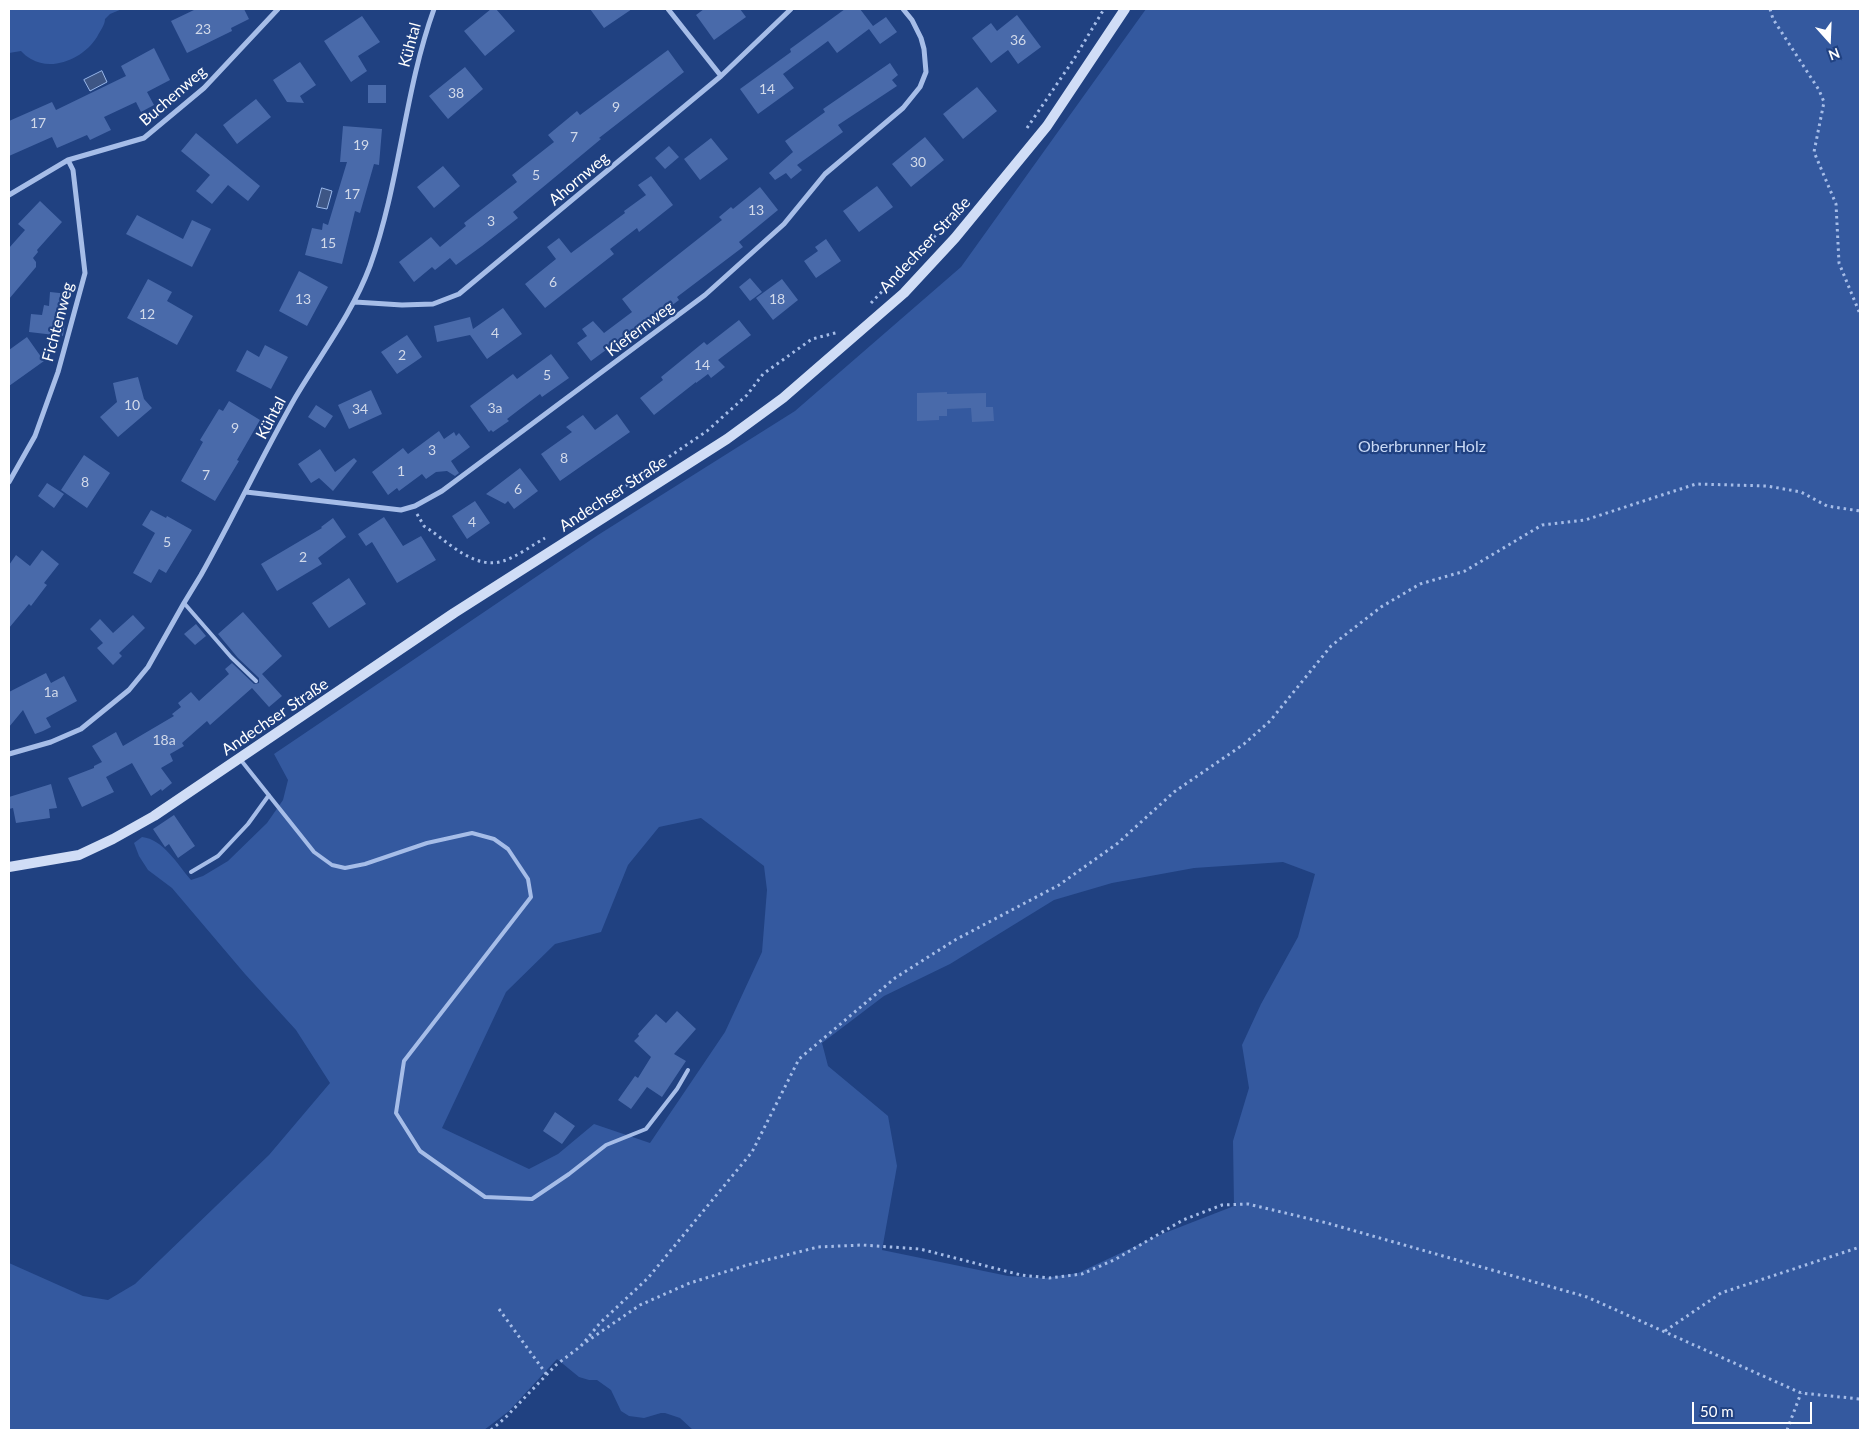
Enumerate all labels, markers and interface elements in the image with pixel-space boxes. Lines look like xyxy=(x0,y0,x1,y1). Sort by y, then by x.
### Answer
north arrow xyxy=(1804,15,1854,65)
house number: 23 xyxy=(195,21,211,37)
street label: Kühtal xyxy=(395,21,425,69)
house number: 36 xyxy=(1010,32,1026,48)
text: N xyxy=(1826,45,1842,64)
street label: Buchenweg xyxy=(136,62,210,130)
house number: 14 xyxy=(759,81,775,97)
house number: 38 xyxy=(448,85,464,101)
house number: 9 xyxy=(612,99,620,115)
house number: 17 xyxy=(30,115,46,131)
house number: 7 xyxy=(570,129,578,145)
house number: 19 xyxy=(353,137,369,153)
street label: Ahornweg xyxy=(545,148,613,210)
house number: 30 xyxy=(910,154,926,170)
house number: 5 xyxy=(532,167,540,183)
house number: 17 xyxy=(344,186,360,202)
street label: Andechser Straße xyxy=(876,193,974,297)
house number: 13 xyxy=(748,202,764,218)
house number: 3 xyxy=(487,213,495,229)
house number: 15 xyxy=(320,235,336,251)
house number: 6 xyxy=(549,274,557,290)
street label: Fichtenweg xyxy=(38,280,78,364)
house number: 13 xyxy=(295,291,311,307)
house number: 18 xyxy=(769,291,785,307)
street label: Kiefernweg xyxy=(602,297,678,361)
house number: 12 xyxy=(139,306,155,322)
house number: 4 xyxy=(491,325,499,341)
house number: 2 xyxy=(398,347,406,363)
house number: 14 xyxy=(694,357,710,373)
house number: 5 xyxy=(543,367,551,383)
street label: Kühtal xyxy=(252,393,290,443)
house number: 10 xyxy=(124,397,140,413)
house number: 3a xyxy=(487,400,503,416)
house number: 34 xyxy=(352,401,368,417)
house number: 9 xyxy=(231,420,239,436)
park label: Oberbrunner Holz xyxy=(1358,437,1486,457)
house number: 3 xyxy=(428,442,436,458)
house number: 8 xyxy=(560,450,568,466)
street label: Andechser Straße xyxy=(556,452,670,536)
house number: 1 xyxy=(397,463,405,479)
house number: 7 xyxy=(202,467,210,483)
house number: 8 xyxy=(81,474,89,490)
house number: 6 xyxy=(514,481,522,497)
house number: 4 xyxy=(468,514,476,530)
house number: 5 xyxy=(163,534,171,550)
house number: 2 xyxy=(299,549,307,565)
street label: Andechser Straße xyxy=(218,674,332,760)
house number: 1a xyxy=(43,684,59,700)
house number: 18a xyxy=(152,732,176,748)
scale bar xyxy=(1694,1392,1814,1424)
text: 50 m xyxy=(1700,1402,1734,1420)

